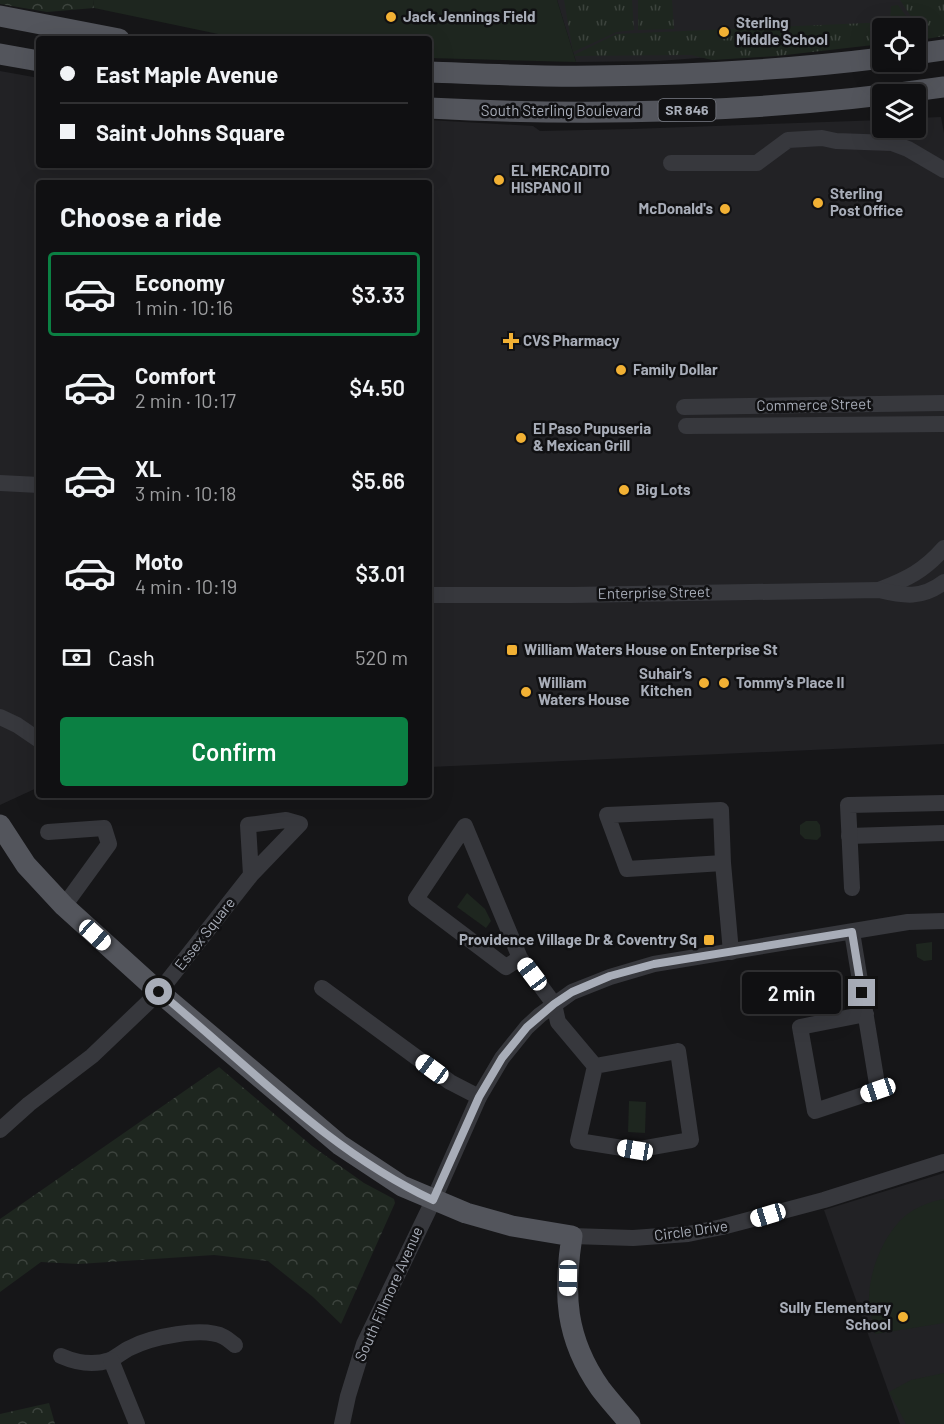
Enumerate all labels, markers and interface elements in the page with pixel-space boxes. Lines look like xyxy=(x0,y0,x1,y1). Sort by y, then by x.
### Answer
place label: Jack Jennings Field xyxy=(403,7,535,25)
marker: Jack Jennings Field xyxy=(384,10,398,24)
place label: Sterling Middle School xyxy=(736,13,828,48)
map controls xyxy=(872,18,926,138)
button: locate xyxy=(872,18,926,72)
marker: Sterling Middle School xyxy=(717,25,731,39)
text: East Maple Avenue xyxy=(96,61,278,87)
button: layers xyxy=(872,84,926,138)
road number: SR 846 xyxy=(658,99,716,121)
street label: South Sterling Boulevard xyxy=(481,101,641,119)
text: Saint Johns Square xyxy=(96,119,285,145)
place label: EL MERCADITO HISPANO II xyxy=(511,161,610,196)
marker: EL MERCADITO HISPANO II xyxy=(492,173,506,187)
place label: Sterling Post Office xyxy=(830,184,903,219)
marker: Sterling Post Office xyxy=(811,196,825,210)
place label: McDonald's xyxy=(639,199,713,217)
text: Choose a ride xyxy=(60,200,222,232)
marker: McDonald's xyxy=(718,202,732,216)
icon: car xyxy=(63,267,117,321)
text: Economy xyxy=(135,269,225,295)
text: $3.33 xyxy=(351,281,405,307)
text: 1 min · 10:16 xyxy=(135,295,233,319)
place label: CVS Pharmacy xyxy=(523,331,620,349)
marker: CVS Pharmacy xyxy=(504,334,518,348)
icon: car xyxy=(63,360,117,414)
place label: Family Dollar xyxy=(633,360,718,378)
text: Comfort xyxy=(135,362,216,388)
marker: Family Dollar xyxy=(614,363,628,377)
text: $4.50 xyxy=(349,374,405,400)
text: 2 min · 10:17 xyxy=(135,388,236,412)
street label: Commerce Street xyxy=(756,394,872,414)
place label: El Paso Pupuseria & Mexican Grill xyxy=(533,419,651,454)
marker: El Paso Pupuseria & Mexican Grill xyxy=(514,431,528,445)
icon: car xyxy=(63,453,117,507)
text: XL xyxy=(135,455,161,481)
text: $5.66 xyxy=(352,467,405,493)
place label: Big Lots xyxy=(636,480,691,498)
text: 3 min · 10:18 xyxy=(135,481,236,505)
marker: Big Lots xyxy=(617,483,631,497)
icon: car xyxy=(63,546,117,600)
text: Moto xyxy=(135,548,183,574)
text: $3.01 xyxy=(356,560,405,586)
text: 4 min · 10:19 xyxy=(135,574,237,598)
street label: Enterprise Street xyxy=(598,582,710,602)
place label: William Waters House on Enterprise St xyxy=(524,640,778,658)
icon: cash xyxy=(60,641,93,674)
marker: William Waters House on Enterprise St xyxy=(505,643,519,657)
text: Cash xyxy=(108,644,155,670)
text: 520 m xyxy=(355,645,408,669)
place label: Suhair’s Kitchen xyxy=(639,664,692,699)
place label: William Waters House xyxy=(538,673,630,708)
place label: Tommy's Place II xyxy=(736,673,844,691)
marker: Suhair’s Kitchen xyxy=(697,676,711,690)
marker: Tommy's Place II xyxy=(717,676,731,690)
marker: William Waters House xyxy=(519,685,533,699)
button: Confirm xyxy=(60,717,408,786)
street label: Essex Square xyxy=(170,893,238,973)
car xyxy=(76,916,114,954)
place label: Providence Village Dr & Coventry Sq xyxy=(459,930,697,948)
marker: Providence Village Dr & Coventry Sq xyxy=(702,933,716,947)
car xyxy=(514,954,550,994)
callout: 2 min xyxy=(742,972,841,1014)
route start xyxy=(145,978,172,1005)
route end xyxy=(848,979,875,1006)
text: 2 min xyxy=(768,981,815,1005)
car xyxy=(412,1051,452,1087)
car xyxy=(858,1076,898,1104)
car xyxy=(616,1138,654,1162)
car xyxy=(748,1201,788,1229)
street label: Circle Drive xyxy=(653,1216,729,1244)
street label: South Fillmore Avenue xyxy=(350,1224,426,1364)
car xyxy=(559,1260,577,1296)
place label: Sully Elementary School xyxy=(779,1298,891,1333)
marker: Sully Elementary School xyxy=(896,1310,910,1324)

